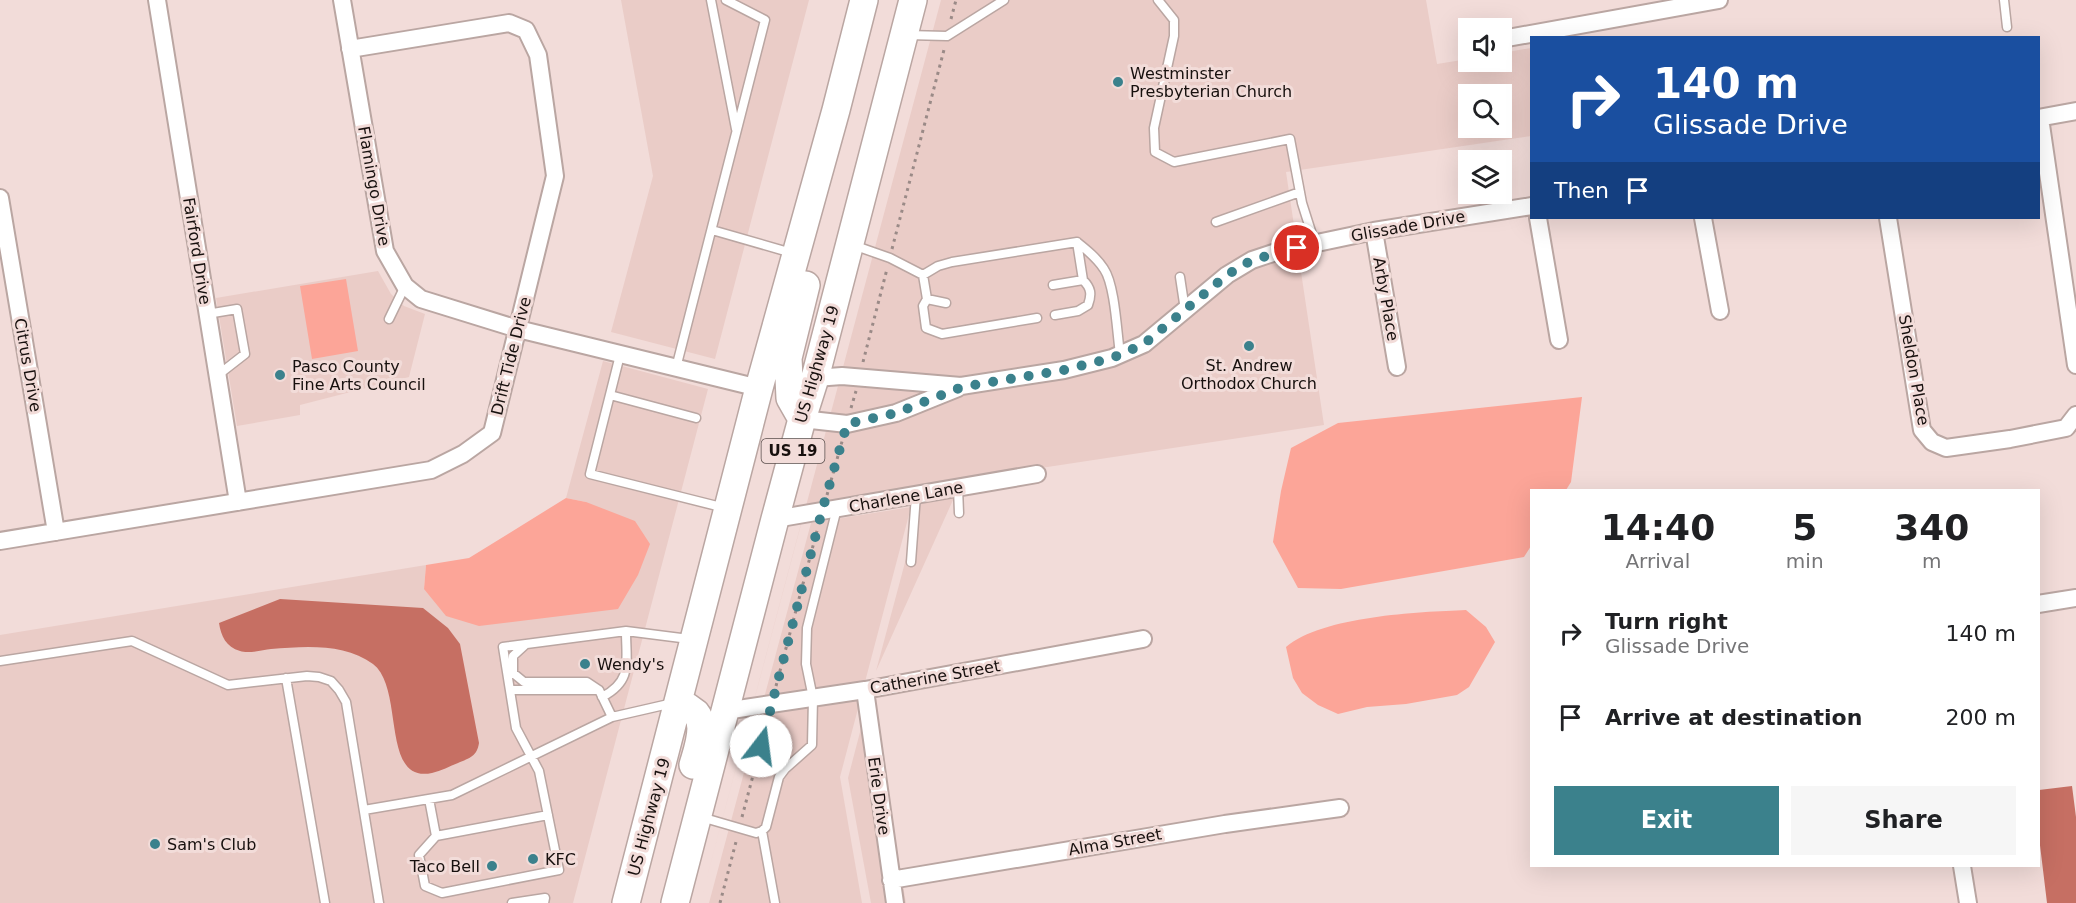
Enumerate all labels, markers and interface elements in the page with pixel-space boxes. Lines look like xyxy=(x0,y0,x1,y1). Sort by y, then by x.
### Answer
map controls xyxy=(1458,18,1512,204)
button: sound xyxy=(1458,18,1512,72)
text: 140 m xyxy=(1653,59,1799,108)
icon: right xyxy=(1554,60,1632,138)
place label: Westminster Presbyterian Church xyxy=(1130,64,1292,101)
marker: Westminster Presbyterian Church xyxy=(1111,75,1125,89)
button: search xyxy=(1458,84,1512,138)
text: Glissade Drive xyxy=(1653,109,1848,140)
street label: Flamingo Drive xyxy=(354,125,394,247)
button: layers xyxy=(1458,150,1512,204)
icon: arrive xyxy=(1621,174,1654,207)
text: Then xyxy=(1554,178,1609,203)
street label: Fairford Drive xyxy=(179,196,215,306)
street label: Glissade Drive xyxy=(1349,207,1467,245)
pin xyxy=(1271,222,1322,273)
icon: arrive xyxy=(1280,231,1313,264)
street label: Arby Place xyxy=(1369,256,1403,342)
street label: Drift Tide Drive xyxy=(487,295,535,417)
street label: US Highway 19 xyxy=(791,303,843,425)
street label: Sheldon Place xyxy=(1895,313,1933,427)
street label: Citrus Drive xyxy=(10,317,46,413)
marker: St. Andrew Orthodox Church xyxy=(1242,339,1256,353)
place label: St. Andrew Orthodox Church xyxy=(1181,356,1317,393)
place label: Pasco County Fine Arts Council xyxy=(292,357,426,394)
marker: Pasco County Fine Arts Council xyxy=(273,368,287,382)
road number: US 19 xyxy=(762,439,824,463)
street label: Charlene Lane xyxy=(847,478,965,516)
text: 14:40 xyxy=(1601,507,1715,548)
text: 5 xyxy=(1792,507,1817,548)
text: 340 xyxy=(1894,507,1969,548)
text: Arrival xyxy=(1625,549,1690,573)
text: min xyxy=(1786,549,1824,573)
text: m xyxy=(1922,549,1942,573)
text: Turn right xyxy=(1605,609,1728,634)
icon: right xyxy=(1554,617,1587,650)
text: 140 m xyxy=(1946,621,2016,646)
text: Glissade Drive xyxy=(1605,634,1749,658)
place label: Wendy's xyxy=(597,655,664,674)
street label: Catherine Street xyxy=(868,656,1002,698)
marker: Wendy's xyxy=(578,657,592,671)
icon: arrive xyxy=(1554,701,1587,734)
text: Arrive at destination xyxy=(1605,705,1862,730)
text: 200 m xyxy=(1946,705,2016,730)
position arrow xyxy=(729,714,793,778)
street label: US Highway 19 xyxy=(624,756,674,878)
street label: Erie Drive xyxy=(864,756,894,836)
button: Exit xyxy=(1554,786,1779,855)
button: Share xyxy=(1791,786,2016,855)
street label: Alma Street xyxy=(1067,824,1163,860)
place label: Sam's Club xyxy=(167,835,256,854)
marker: Sam's Club xyxy=(148,837,162,851)
place label: KFC xyxy=(545,850,576,869)
marker: KFC xyxy=(526,852,540,866)
place label: Taco Bell xyxy=(409,857,480,876)
marker: Taco Bell xyxy=(485,859,499,873)

